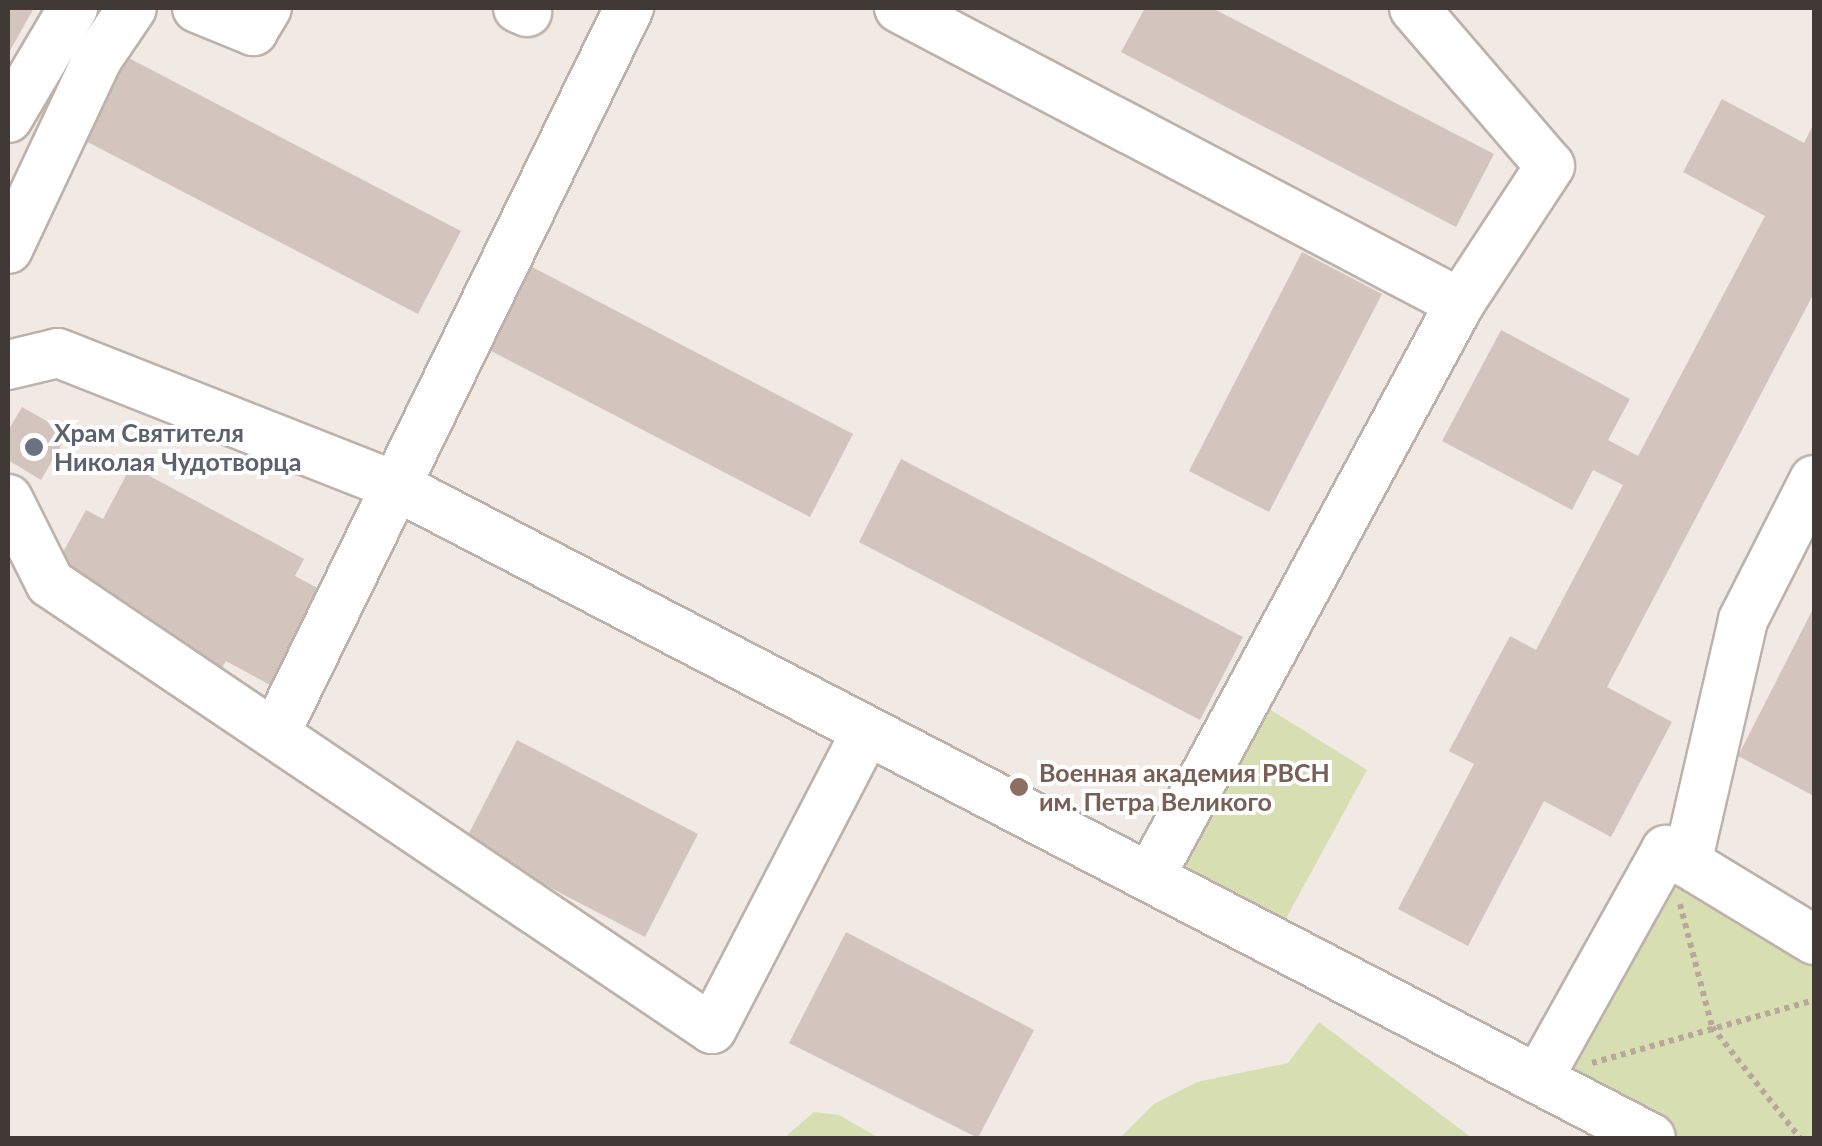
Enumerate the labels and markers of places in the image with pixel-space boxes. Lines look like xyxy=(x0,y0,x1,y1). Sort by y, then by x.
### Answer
place label: Храм Святителя Николая Чудотворца xyxy=(54,418,302,477)
marker: Храм Святителя Николая Чудотворца xyxy=(23,436,45,458)
place label: Военная академия РВСН им. Петра Великого xyxy=(1039,758,1330,817)
marker: Военная академия РВСН им. Петра Великого xyxy=(1008,776,1030,798)

